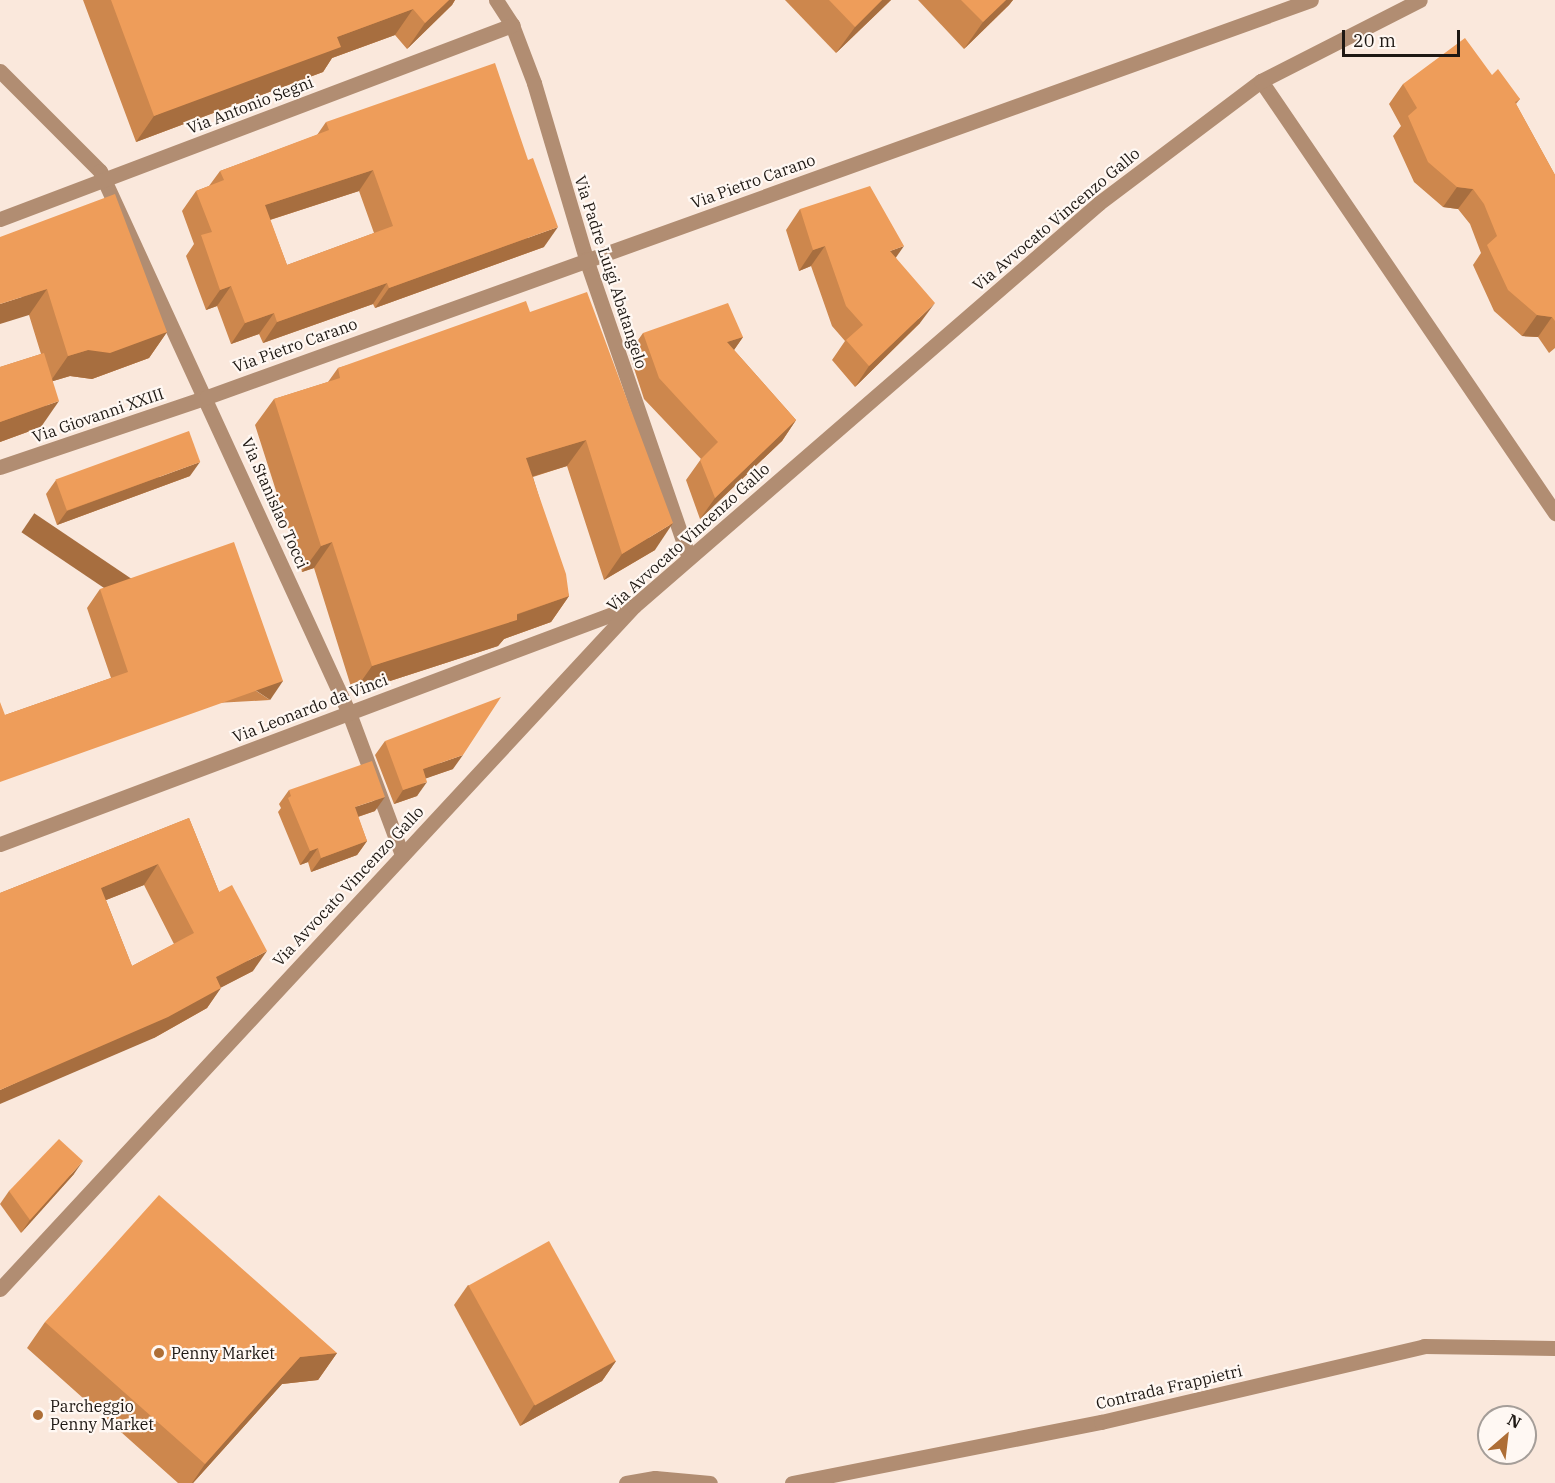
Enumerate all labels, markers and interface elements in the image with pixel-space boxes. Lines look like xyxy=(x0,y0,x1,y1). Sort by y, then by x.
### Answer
scale bar xyxy=(1345,18,1464,56)
text: 20 m xyxy=(1353,29,1396,52)
street label: Via Antonio Segni xyxy=(184,72,316,138)
street label: Via Avvocato Vincenzo Gallo xyxy=(969,143,1143,295)
street label: Via Pietro Carano xyxy=(688,150,818,212)
street label: Via Padre Luigi Abatangelo xyxy=(571,173,651,371)
street label: Via Pietro Carano xyxy=(230,314,360,376)
street label: Via Giovanni XXIII xyxy=(30,384,166,446)
street label: Via Stanislao Tocci xyxy=(238,435,312,571)
street label: Via Avvocato Vincenzo Gallo xyxy=(603,459,773,615)
street label: Via Leonardo da Vinci xyxy=(230,670,390,746)
street label: Via Avvocato Vincenzo Gallo xyxy=(269,802,427,970)
place label: Penny Market xyxy=(171,1343,275,1363)
marker: Penny Market xyxy=(152,1346,166,1360)
street label: Contrada Frappietri xyxy=(1094,1361,1244,1413)
place label: Parcheggio Penny Market xyxy=(50,1396,154,1434)
north arrow xyxy=(1477,1405,1537,1465)
marker: Parcheggio Penny Market xyxy=(31,1408,45,1422)
text: N xyxy=(1504,1409,1525,1433)

